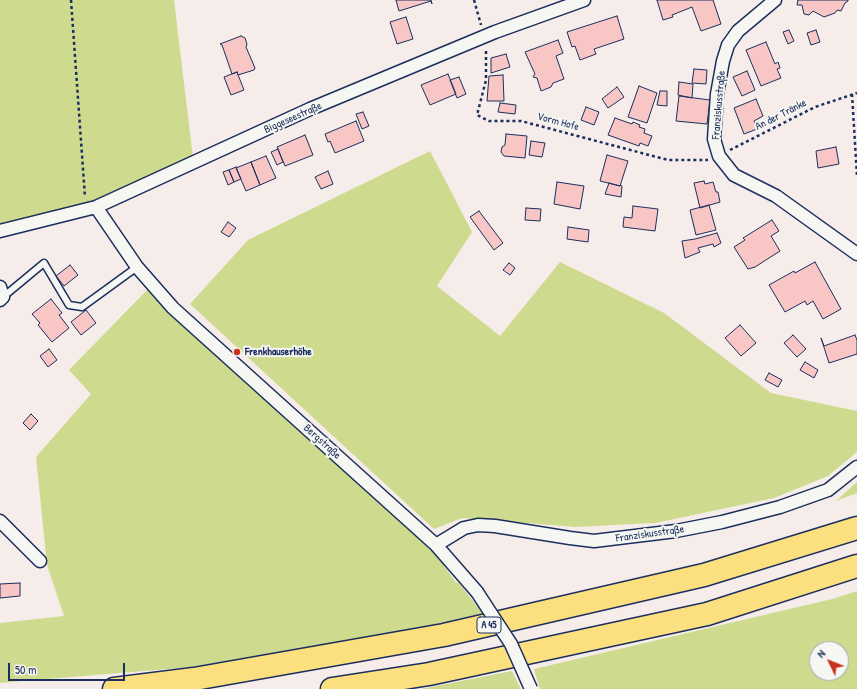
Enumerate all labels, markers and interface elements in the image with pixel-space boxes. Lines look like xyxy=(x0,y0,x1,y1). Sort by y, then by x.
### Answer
street label: Franziskusstraße xyxy=(709,70,729,140)
street label: An der Tränke xyxy=(753,96,809,134)
street label: Biggeseestraße xyxy=(262,99,324,137)
street label: Vorm Hofe xyxy=(536,110,580,134)
place label: Frenkhauserhöhe xyxy=(245,345,312,359)
marker: Frenkhauserhöhe xyxy=(232,347,242,357)
street label: Bergstraße xyxy=(301,422,343,462)
street label: Franziskusstraße xyxy=(615,523,685,545)
road number: A 45 xyxy=(477,617,501,633)
north arrow xyxy=(809,641,849,681)
text: N xyxy=(814,647,828,660)
scale bar xyxy=(10,655,127,681)
text: 50 m xyxy=(15,661,36,678)

